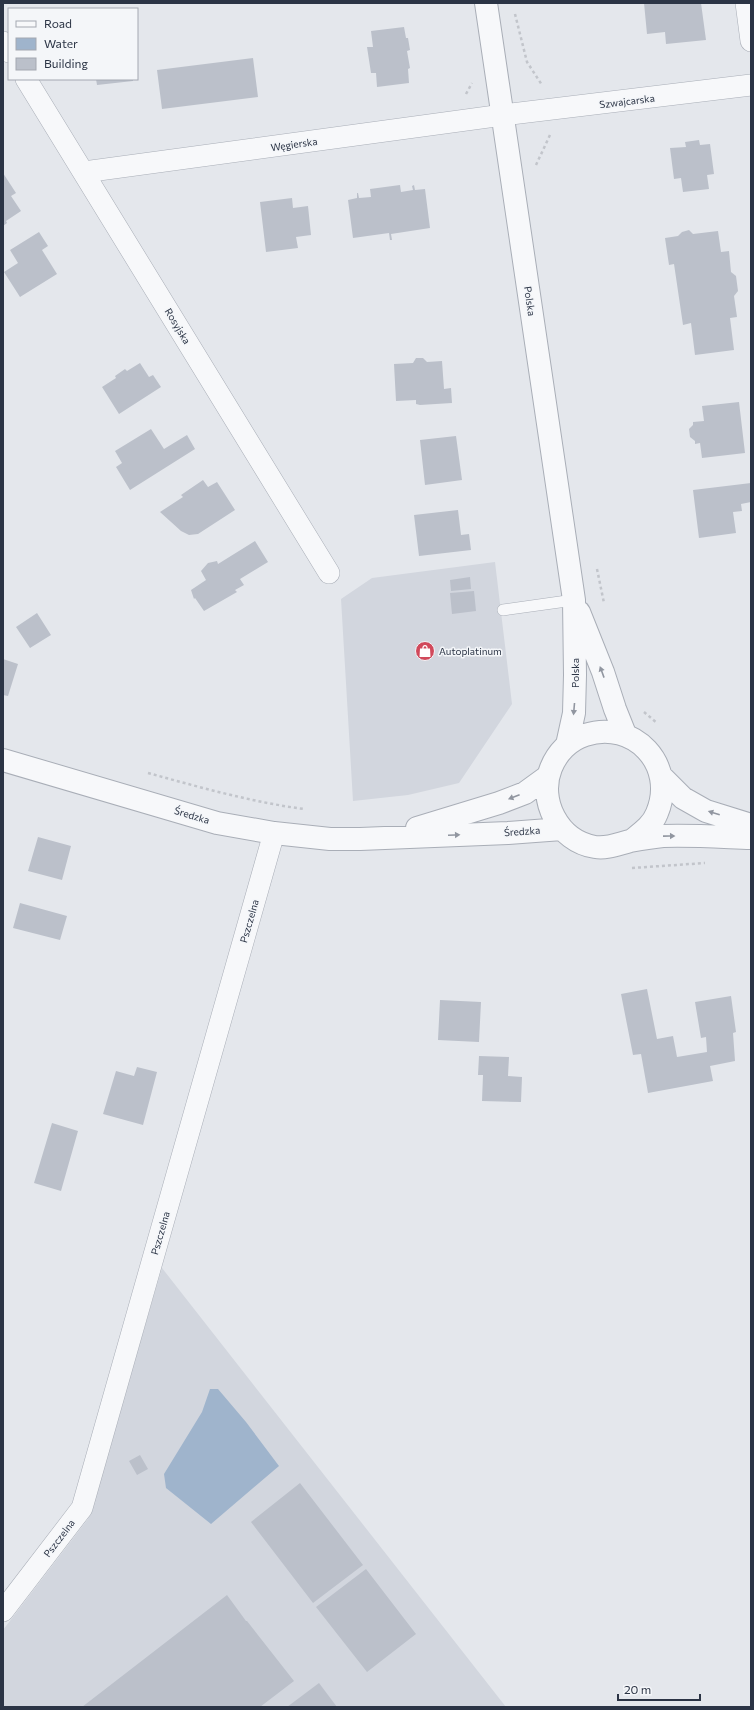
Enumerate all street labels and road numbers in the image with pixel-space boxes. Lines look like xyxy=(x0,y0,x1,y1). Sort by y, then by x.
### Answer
street label: Szwajcarska xyxy=(599,92,655,110)
street label: Węgierska xyxy=(270,135,318,153)
street label: Polska xyxy=(522,285,538,317)
street label: Rosyjska xyxy=(163,306,193,346)
street label: Polska xyxy=(569,658,581,688)
street label: Średzka xyxy=(173,804,211,826)
street label: Średzka xyxy=(503,824,541,838)
street label: Pszczelna xyxy=(237,898,261,944)
street label: Pszczelna xyxy=(148,1210,172,1256)
street label: Pszczelna xyxy=(41,1517,77,1559)

